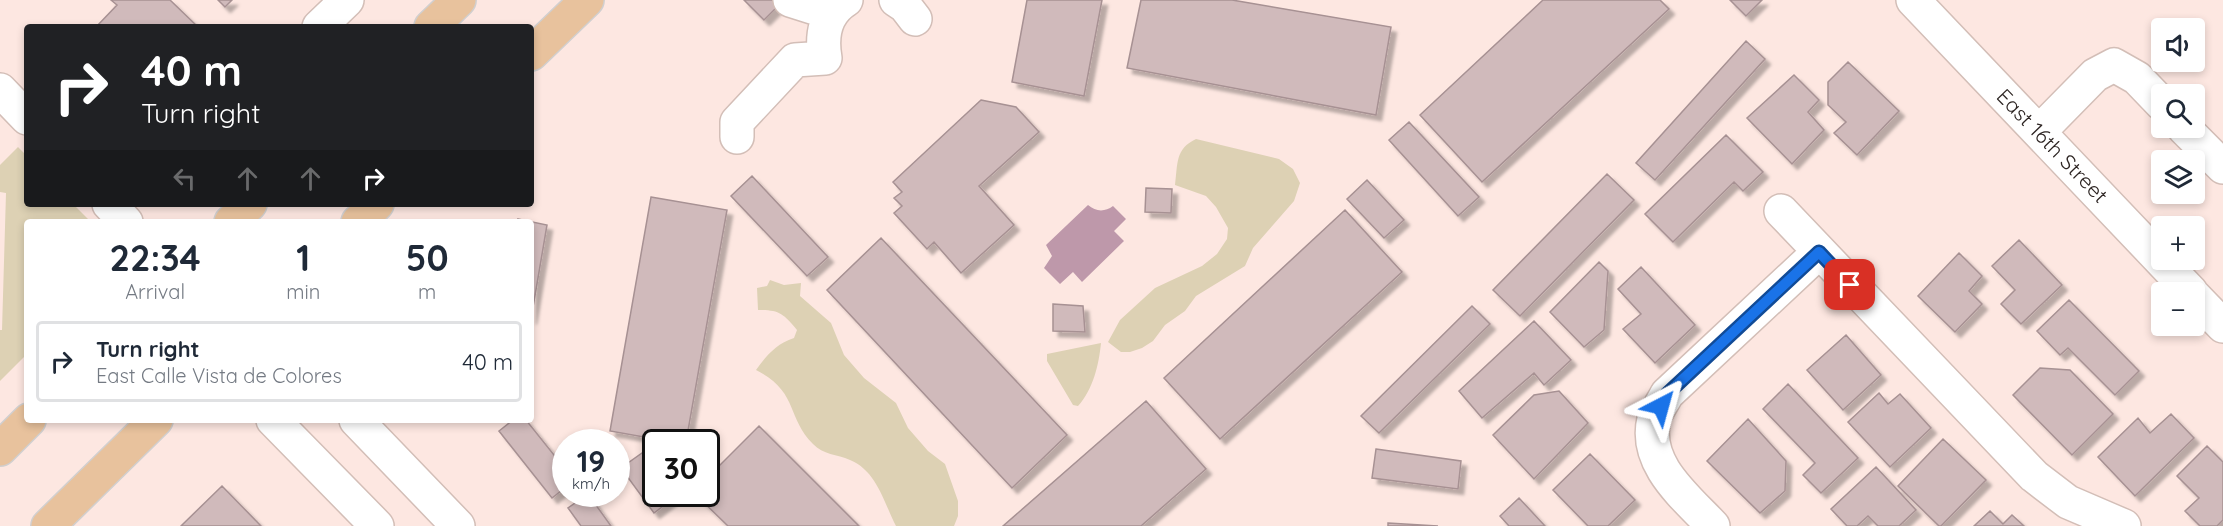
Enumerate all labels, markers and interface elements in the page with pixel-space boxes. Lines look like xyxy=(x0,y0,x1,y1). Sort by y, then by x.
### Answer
map controls xyxy=(2151,18,2205,336)
button: sound xyxy=(2151,18,2205,72)
text: 40 m xyxy=(141,44,242,97)
icon: right xyxy=(42,48,120,126)
street label: East 16th Street xyxy=(1992,83,2114,208)
button: search xyxy=(2151,84,2205,138)
text: Turn right xyxy=(141,96,260,130)
button: layers xyxy=(2151,150,2205,204)
icon: left xyxy=(168,162,201,195)
icon: ahead xyxy=(231,162,264,195)
icon: ahead xyxy=(294,162,327,195)
icon: right xyxy=(357,162,390,195)
button: + xyxy=(2151,216,2205,270)
text: 22:34 xyxy=(109,235,201,280)
text: 1 xyxy=(296,235,310,280)
text: 50 xyxy=(406,235,449,280)
pin xyxy=(1824,259,1875,310)
icon: arrive xyxy=(1833,268,1866,301)
text: Arrival xyxy=(125,279,185,304)
text: min xyxy=(286,279,320,304)
text: m xyxy=(418,279,436,304)
button: − xyxy=(2151,282,2205,336)
text: Turn right xyxy=(96,335,200,363)
icon: right xyxy=(45,345,78,378)
text: 40 m xyxy=(462,348,513,376)
text: East Calle Vista de Colores xyxy=(96,363,342,388)
position arrow xyxy=(1629,374,1693,438)
speed limit sign: 30 xyxy=(642,429,720,507)
text: 19 xyxy=(577,442,605,480)
text: km/h xyxy=(572,474,610,493)

